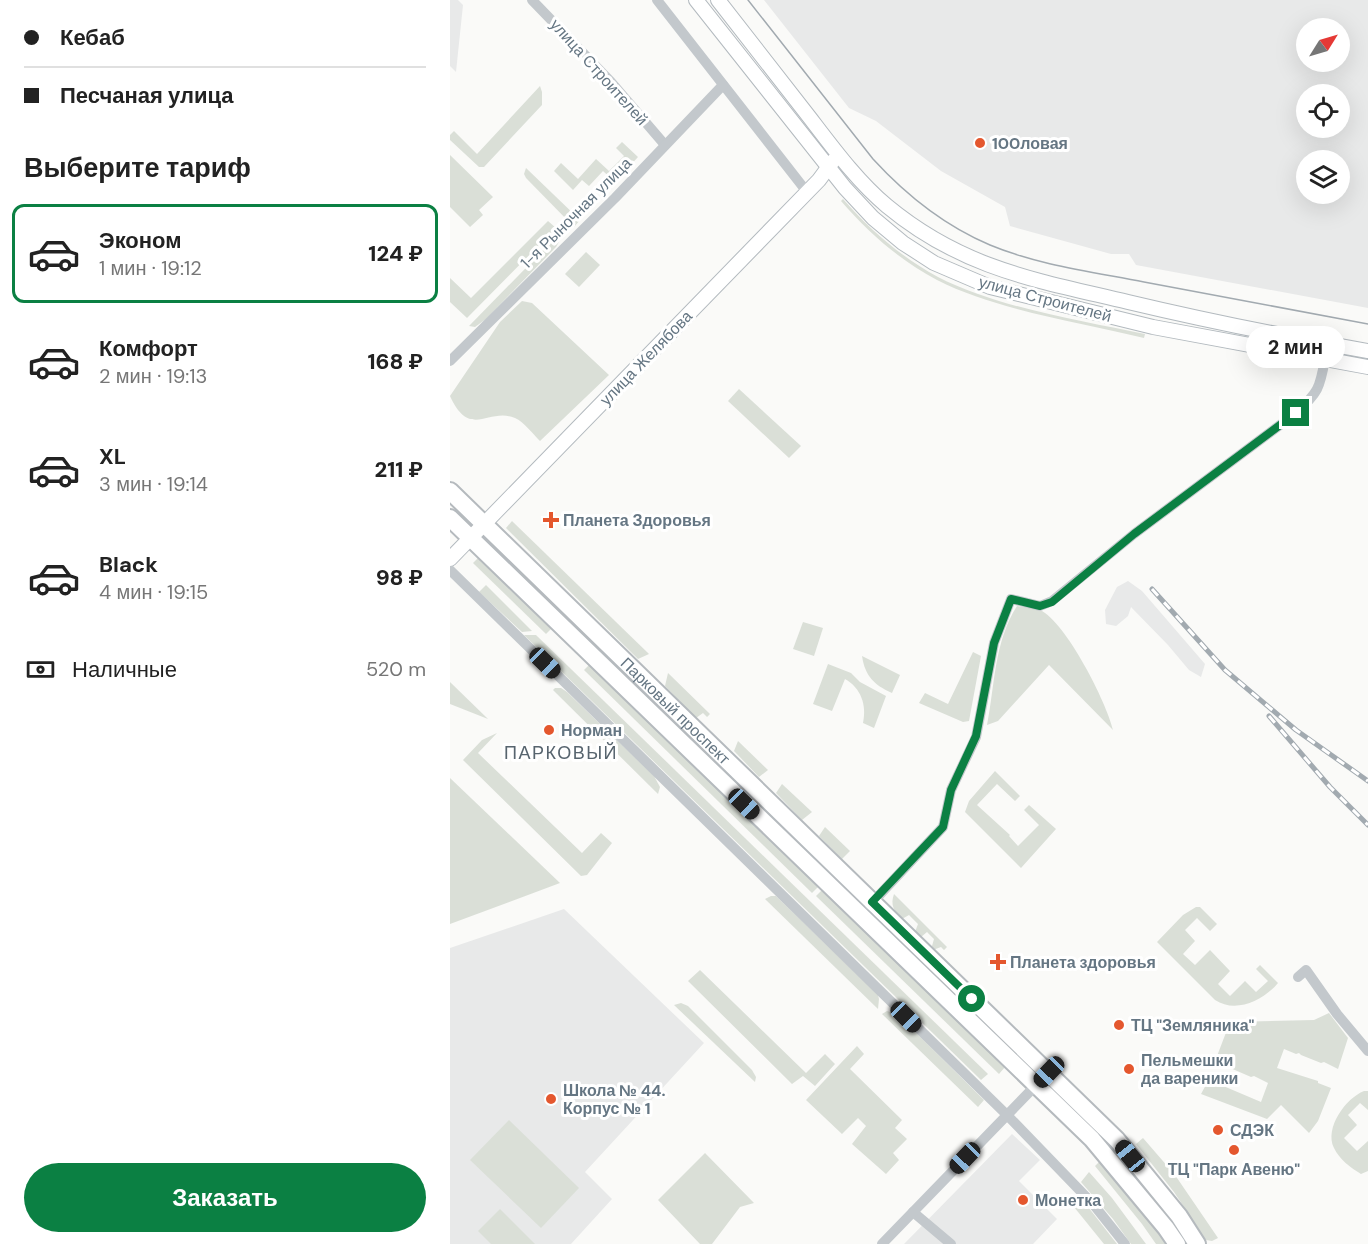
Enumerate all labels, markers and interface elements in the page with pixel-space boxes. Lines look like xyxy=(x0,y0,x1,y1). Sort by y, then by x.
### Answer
street label: улица Строителей xyxy=(546,14,652,130)
north arrow xyxy=(1296,18,1350,72)
map controls xyxy=(1296,18,1350,204)
text: Кебаб xyxy=(60,23,125,52)
text: Песчаная улица xyxy=(60,81,233,110)
button: locate xyxy=(1296,84,1350,138)
place label: 100ловая xyxy=(992,133,1068,154)
marker: 100ловая xyxy=(973,136,987,150)
text: Выберите тариф xyxy=(24,150,251,185)
button: layers xyxy=(1296,150,1350,204)
street label: 1-я Рыночная улица xyxy=(516,153,636,273)
text: Эконом xyxy=(99,226,182,255)
icon: car xyxy=(27,227,81,281)
text: 124 ₽ xyxy=(368,239,423,268)
text: 1 мин · 19:12 xyxy=(99,255,202,281)
street label: улица Строителей xyxy=(976,271,1114,327)
street label: улица Желябова xyxy=(595,306,697,410)
callout: 2 мин xyxy=(1246,326,1346,368)
text: Комфорт xyxy=(99,334,198,363)
text: 2 мин xyxy=(1268,334,1323,360)
icon: car xyxy=(27,335,81,389)
text: 168 ₽ xyxy=(367,347,423,376)
text: 2 мин · 19:13 xyxy=(99,363,207,389)
route end xyxy=(1282,399,1309,426)
text: XL xyxy=(99,442,126,471)
icon: car xyxy=(27,443,81,497)
text: 211 ₽ xyxy=(374,455,423,484)
text: 3 мин · 19:14 xyxy=(99,471,208,497)
place label: Планета Здоровья xyxy=(563,510,711,531)
marker: Планета Здоровья xyxy=(544,513,558,527)
text: Black xyxy=(99,550,158,579)
icon: car xyxy=(27,551,81,605)
text: 98 ₽ xyxy=(376,563,423,592)
text: 4 мин · 19:15 xyxy=(99,579,208,605)
car xyxy=(526,644,564,682)
icon: cash xyxy=(24,653,57,686)
street label: Парковый проспект xyxy=(616,653,736,769)
text: Наличные xyxy=(72,655,177,684)
text: 520 m xyxy=(366,656,426,682)
place label: Норман xyxy=(561,720,622,741)
marker: Норман xyxy=(542,723,556,737)
district label: ПАРКОВЫЙ xyxy=(504,741,618,765)
car xyxy=(725,785,763,823)
place label: Планета здоровья xyxy=(1010,952,1156,973)
marker: Планета здоровья xyxy=(991,955,1005,969)
route start xyxy=(958,985,985,1012)
car xyxy=(887,998,925,1036)
place label: ТЦ "Земляника" xyxy=(1131,1015,1255,1036)
marker: ТЦ "Земляника" xyxy=(1112,1018,1126,1032)
place label: Пельмешки да вареники xyxy=(1141,1050,1238,1089)
car xyxy=(1030,1053,1068,1091)
marker: Пельмешки да вареники xyxy=(1122,1062,1136,1076)
place label: Школа № 44. Корпус № 1 xyxy=(563,1080,666,1119)
marker: Школа № 44. Корпус № 1 xyxy=(544,1092,558,1106)
place label: СДЭК xyxy=(1230,1120,1274,1141)
marker: СДЭК xyxy=(1211,1123,1225,1137)
car xyxy=(1112,1136,1148,1176)
car xyxy=(946,1139,984,1177)
marker: ТЦ "Парк Авеню" xyxy=(1227,1143,1241,1157)
place label: ТЦ "Парк Авеню" xyxy=(1168,1159,1300,1180)
button: Заказать xyxy=(24,1163,426,1232)
place label: Монетка xyxy=(1035,1190,1101,1211)
marker: Монетка xyxy=(1016,1193,1030,1207)

